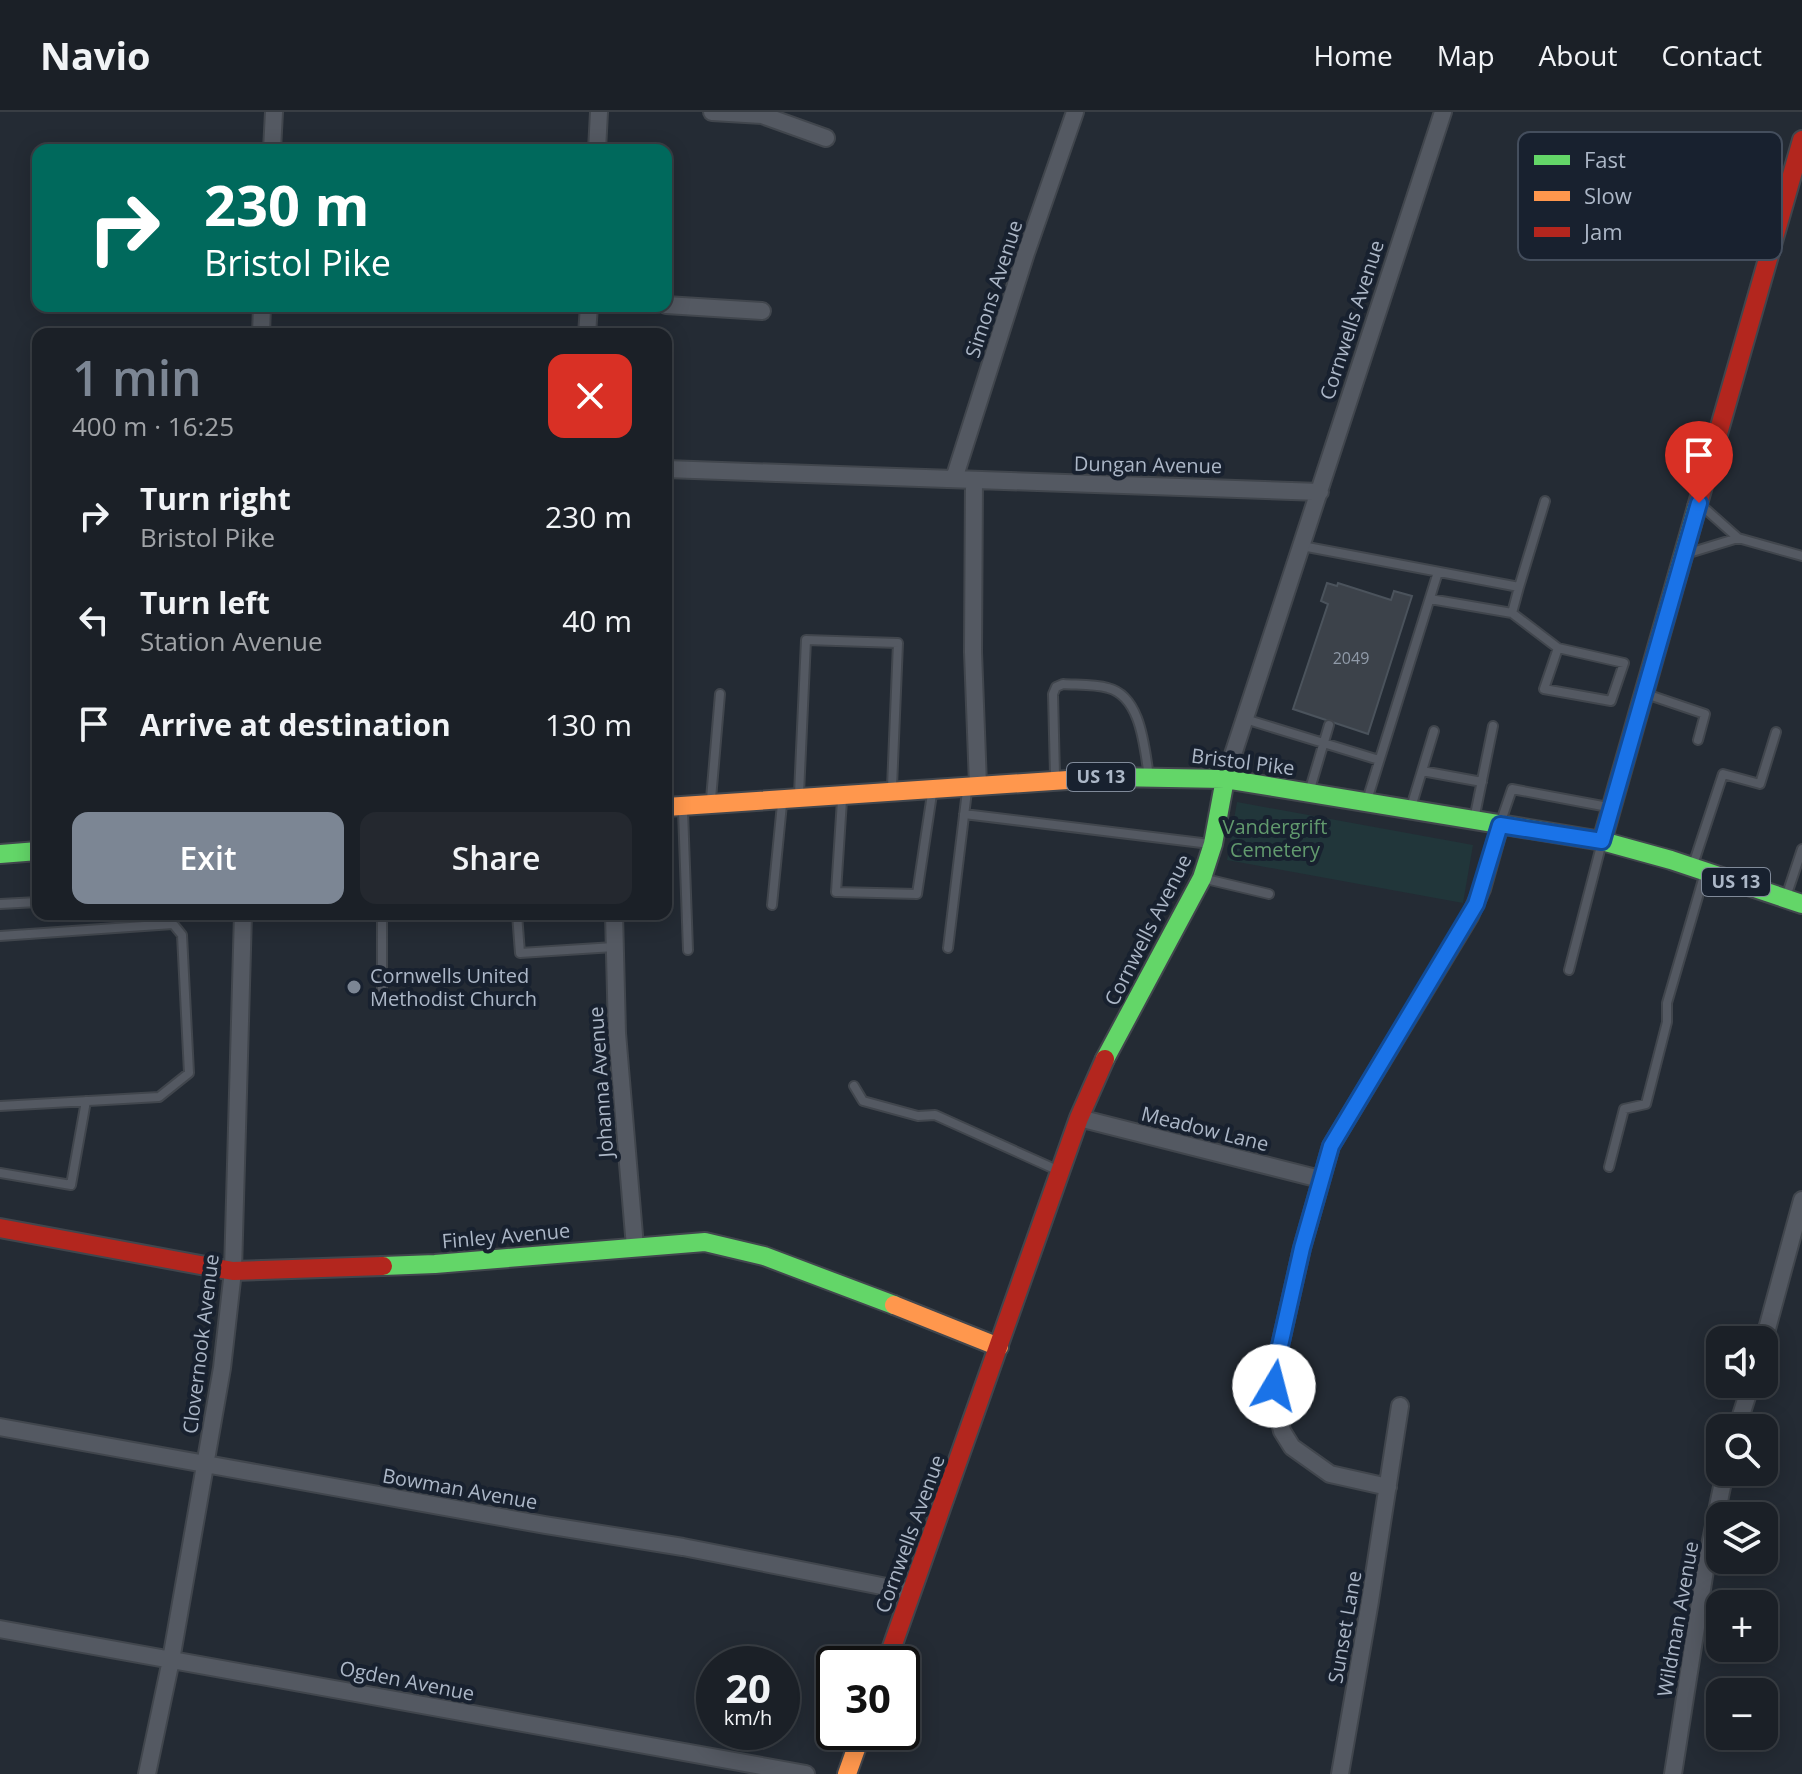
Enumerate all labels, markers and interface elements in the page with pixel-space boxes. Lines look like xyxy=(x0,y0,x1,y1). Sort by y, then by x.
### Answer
text: Navio xyxy=(40,29,151,81)
text: Home xyxy=(1314,36,1393,74)
text: Map xyxy=(1437,36,1495,74)
text: About xyxy=(1539,36,1617,74)
text: Contact xyxy=(1661,36,1762,74)
legend xyxy=(1518,132,1782,260)
text: Fast xyxy=(1584,144,1626,174)
text: 230 m xyxy=(204,166,370,242)
icon: right xyxy=(72,176,176,280)
text: Slow xyxy=(1584,180,1632,210)
text: Jam xyxy=(1582,216,1623,246)
street label: Simons Avenue xyxy=(959,217,1028,361)
street label: Cornwells Avenue xyxy=(1313,237,1390,403)
text: Bristol Pike xyxy=(204,238,391,287)
text: 1 min xyxy=(72,345,202,410)
button: close xyxy=(548,354,632,438)
text: 400 m · 16:25 xyxy=(72,408,234,444)
pin xyxy=(1665,421,1733,503)
icon: arrive xyxy=(1677,433,1721,477)
street label: Dungan Avenue xyxy=(1074,450,1222,479)
text: Turn right xyxy=(140,478,291,519)
icon: right xyxy=(72,494,116,538)
text: 230 m xyxy=(545,496,632,537)
text: Bristol Pike xyxy=(140,519,275,555)
text: Turn left xyxy=(140,582,270,623)
icon: left xyxy=(72,598,116,642)
text: 40 m xyxy=(562,600,632,641)
text: Station Avenue xyxy=(140,623,323,659)
house number: 2049 xyxy=(1333,647,1369,669)
icon: arrive xyxy=(72,702,116,746)
text: Arrive at destination xyxy=(140,704,451,745)
text: 130 m xyxy=(545,704,632,745)
street label: Bristol Pike xyxy=(1190,742,1296,781)
road number: US 13 xyxy=(1067,763,1135,791)
button: Exit xyxy=(72,812,344,904)
button: Share xyxy=(360,812,632,904)
park label: Vandergrift Cemetery xyxy=(1223,813,1327,863)
street label: Cornwells Avenue xyxy=(1098,850,1197,1010)
road number: US 13 xyxy=(1702,868,1770,896)
place label: Cornwells United Methodist Church xyxy=(370,962,537,1012)
marker: Cornwells United Methodist Church xyxy=(345,978,363,996)
street label: Johanna Avenue xyxy=(582,1006,619,1160)
street label: Meadow Lane xyxy=(1139,1100,1272,1157)
street label: Finley Avenue xyxy=(441,1216,571,1255)
street label: Clovernook Avenue xyxy=(176,1253,225,1435)
map controls xyxy=(1706,1326,1778,1750)
button: sound xyxy=(1706,1326,1778,1398)
position arrow xyxy=(1232,1344,1316,1428)
button: search xyxy=(1706,1414,1778,1486)
street label: Cornwells Avenue xyxy=(868,1451,951,1617)
street label: Bowman Avenue xyxy=(380,1462,540,1515)
button: layers xyxy=(1706,1502,1778,1574)
street label: Wildman Avenue xyxy=(1651,1539,1704,1699)
street label: Sunset Lane xyxy=(1321,1569,1368,1685)
button: + xyxy=(1706,1590,1778,1662)
speed limit sign: 30 xyxy=(816,1646,920,1750)
street label: Ogden Avenue xyxy=(337,1654,477,1707)
text: 20 xyxy=(725,1660,771,1715)
button: − xyxy=(1706,1678,1778,1750)
text: km/h xyxy=(724,1704,772,1731)

